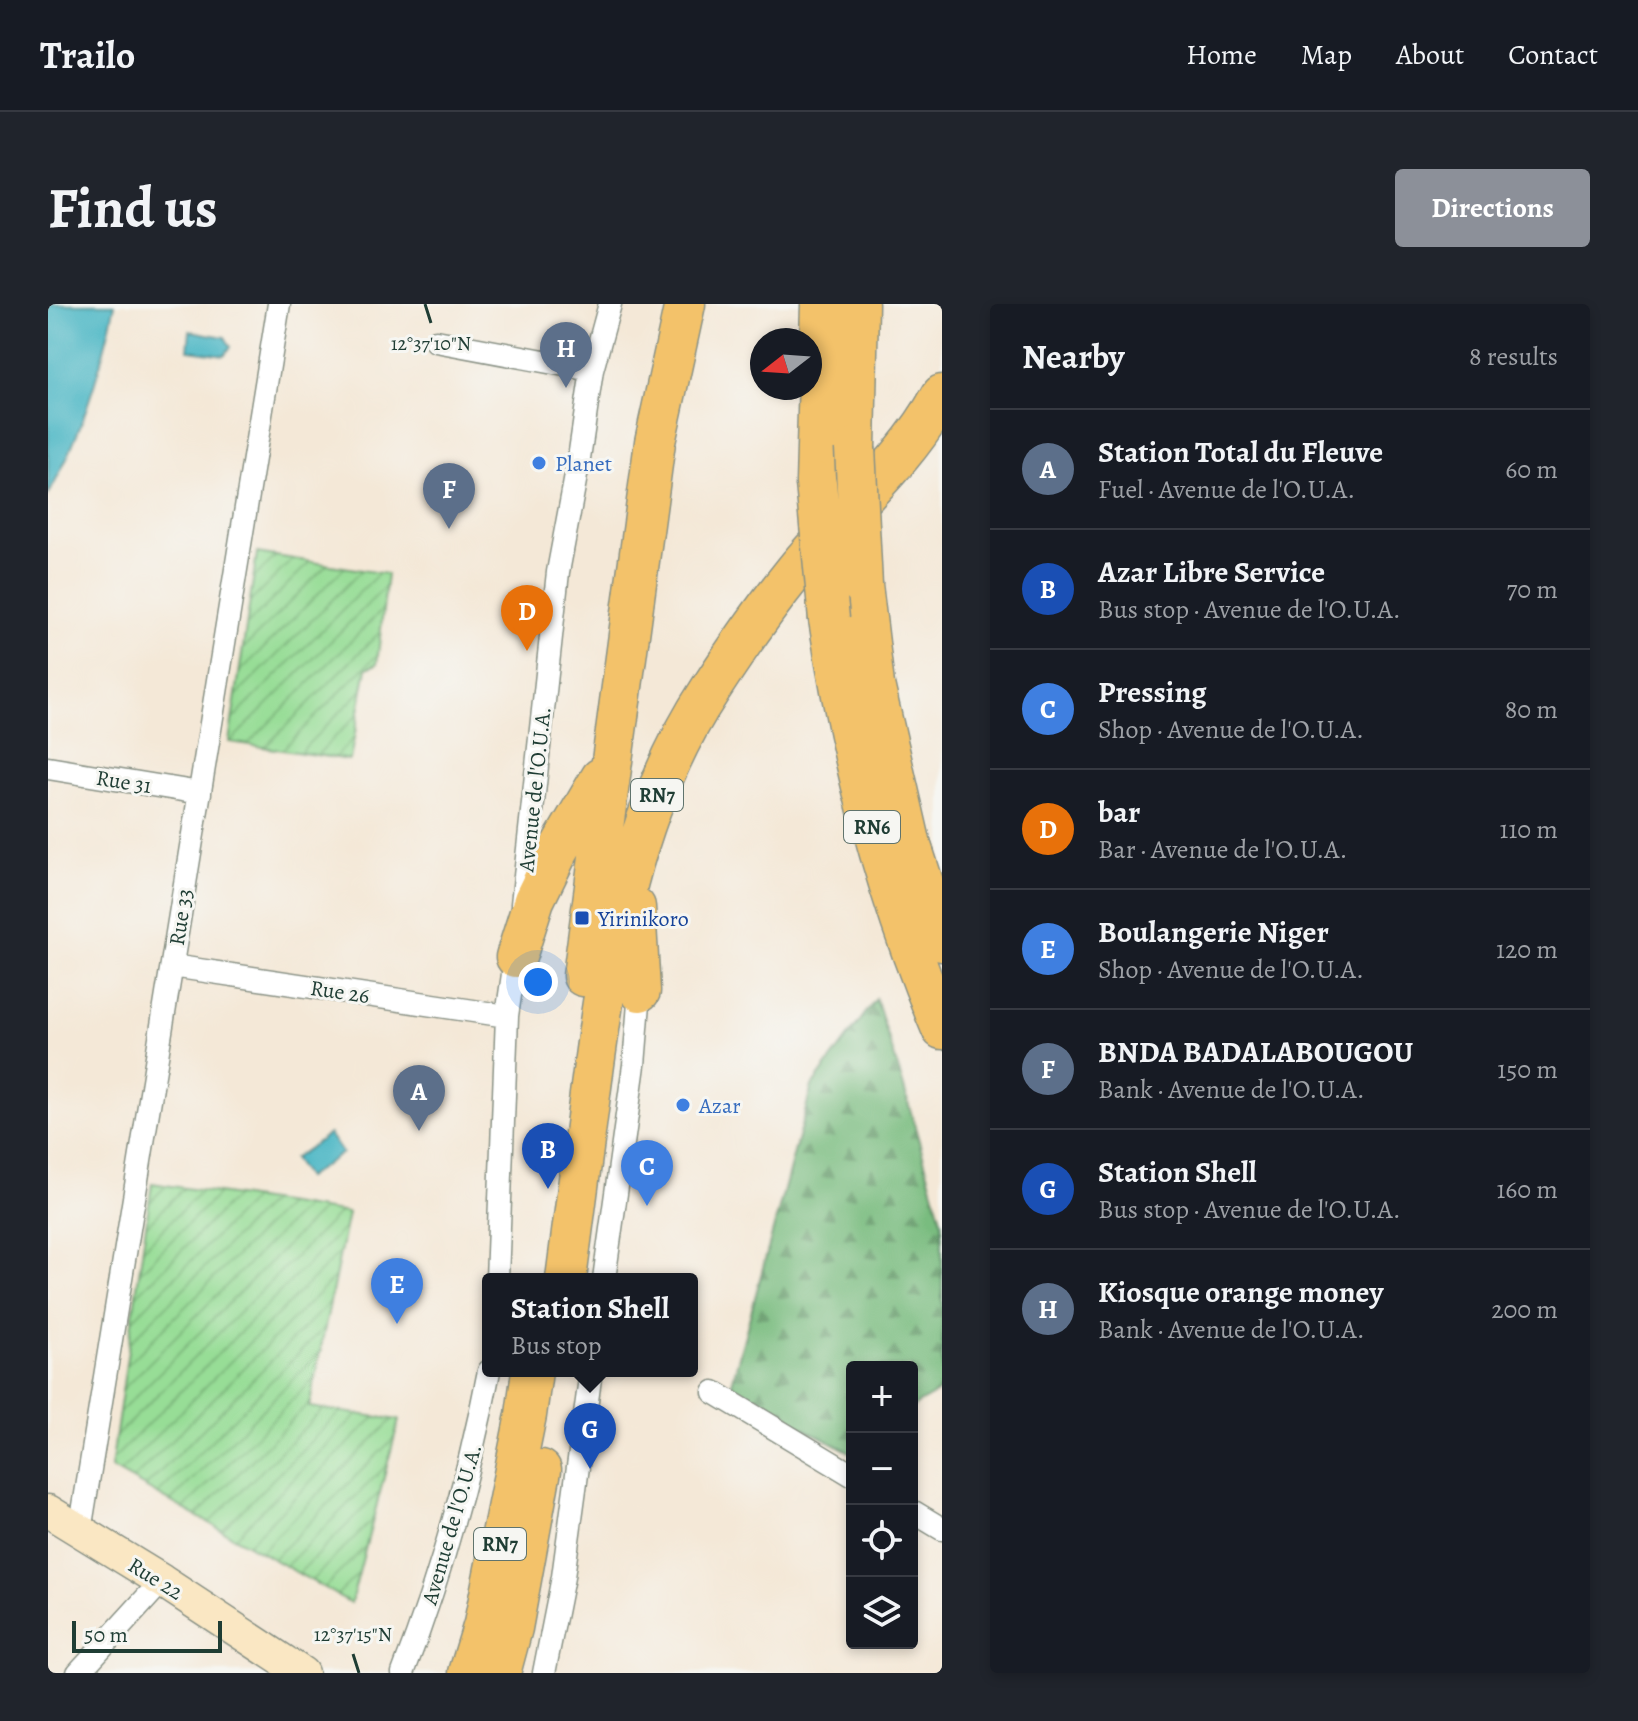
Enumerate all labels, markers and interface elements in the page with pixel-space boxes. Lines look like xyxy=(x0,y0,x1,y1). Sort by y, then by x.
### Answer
text: Trailo xyxy=(40,29,135,81)
text: Home xyxy=(1186,36,1257,74)
text: Map xyxy=(1301,36,1352,74)
text: About xyxy=(1396,36,1464,74)
text: Contact xyxy=(1508,36,1598,74)
button: Directions xyxy=(1395,169,1590,247)
text: Find us xyxy=(48,170,218,246)
pin: H xyxy=(540,322,592,388)
north arrow xyxy=(750,328,822,400)
text: 12°37'10"N xyxy=(391,330,471,357)
text: Nearby xyxy=(1022,333,1125,380)
text: 8 results xyxy=(1469,339,1558,374)
text: Station Total du Fleuve xyxy=(1098,432,1383,472)
place label: Planet xyxy=(555,449,612,479)
text: A xyxy=(1040,452,1056,487)
text: 60 m xyxy=(1505,452,1558,487)
marker: Planet xyxy=(530,454,548,472)
pin: F xyxy=(423,463,475,529)
text: Fuel · Avenue de l'O.U.A. xyxy=(1098,472,1355,507)
text: Azar Libre Service xyxy=(1098,552,1325,592)
text: B xyxy=(1040,572,1056,607)
text: 70 m xyxy=(1506,572,1558,607)
pin: D xyxy=(501,585,553,651)
text: Bus stop · Avenue de l'O.U.A. xyxy=(1098,592,1401,627)
text: Pressing xyxy=(1098,672,1207,712)
text: C xyxy=(1040,692,1056,727)
text: 80 m xyxy=(1505,692,1558,727)
street label: Avenue de l'O.U.A. xyxy=(511,705,559,874)
text: Shop · Avenue de l'O.U.A. xyxy=(1098,712,1364,747)
street label: Rue 31 xyxy=(94,763,154,801)
road number: RN7 xyxy=(631,779,683,811)
text: bar xyxy=(1098,792,1140,832)
road number: RN6 xyxy=(844,811,900,843)
text: D xyxy=(1039,812,1057,847)
text: 110 m xyxy=(1500,812,1558,847)
text: Bar · Avenue de l'O.U.A. xyxy=(1098,832,1347,867)
street label: Rue 33 xyxy=(162,887,200,948)
place label: Yirinikoro xyxy=(597,904,689,934)
marker: Yirinikoro xyxy=(573,909,591,927)
text: Boulangerie Niger xyxy=(1098,912,1329,952)
text: E xyxy=(1040,932,1056,967)
text: 120 m xyxy=(1496,932,1558,967)
text: Shop · Avenue de l'O.U.A. xyxy=(1098,952,1364,987)
your location xyxy=(518,962,558,1002)
street label: Rue 26 xyxy=(308,973,371,1011)
text: BNDA BADALABOUGOU xyxy=(1098,1032,1413,1072)
text: F xyxy=(1041,1052,1055,1087)
text: 150 m xyxy=(1497,1052,1558,1087)
pin: A xyxy=(393,1065,445,1131)
text: Bank · Avenue de l'O.U.A. xyxy=(1098,1072,1365,1107)
place label: Azar xyxy=(698,1091,741,1121)
marker: Azar xyxy=(674,1096,692,1114)
pin: B xyxy=(522,1123,574,1189)
pin: C xyxy=(621,1140,673,1206)
text: Station Shell xyxy=(1098,1152,1257,1192)
text: G xyxy=(1039,1172,1057,1207)
text: 160 m xyxy=(1496,1172,1558,1207)
text: Bus stop · Avenue de l'O.U.A. xyxy=(1098,1192,1401,1227)
pin: E xyxy=(371,1258,423,1324)
text: Kiosque orange money xyxy=(1098,1272,1383,1312)
popup xyxy=(482,1273,698,1377)
text: Station Shell xyxy=(511,1288,669,1328)
text: H xyxy=(1038,1292,1058,1327)
text: 200 m xyxy=(1491,1292,1558,1327)
text: Bank · Avenue de l'O.U.A. xyxy=(1098,1312,1365,1347)
text: Bus stop xyxy=(511,1328,602,1363)
map controls xyxy=(846,1361,918,1649)
button: + xyxy=(846,1361,918,1433)
pin: G xyxy=(564,1403,616,1469)
button: − xyxy=(846,1433,918,1505)
street label: Avenue de l'O.U.A. xyxy=(414,1440,489,1609)
button: locate xyxy=(846,1505,918,1577)
road number: RN7 xyxy=(474,1528,526,1560)
street label: Rue 22 xyxy=(122,1550,189,1607)
button: layers xyxy=(846,1577,918,1649)
scale bar xyxy=(72,1617,222,1653)
text: 50 m xyxy=(84,1620,128,1650)
text: 12°37'15"N xyxy=(314,1621,392,1648)

